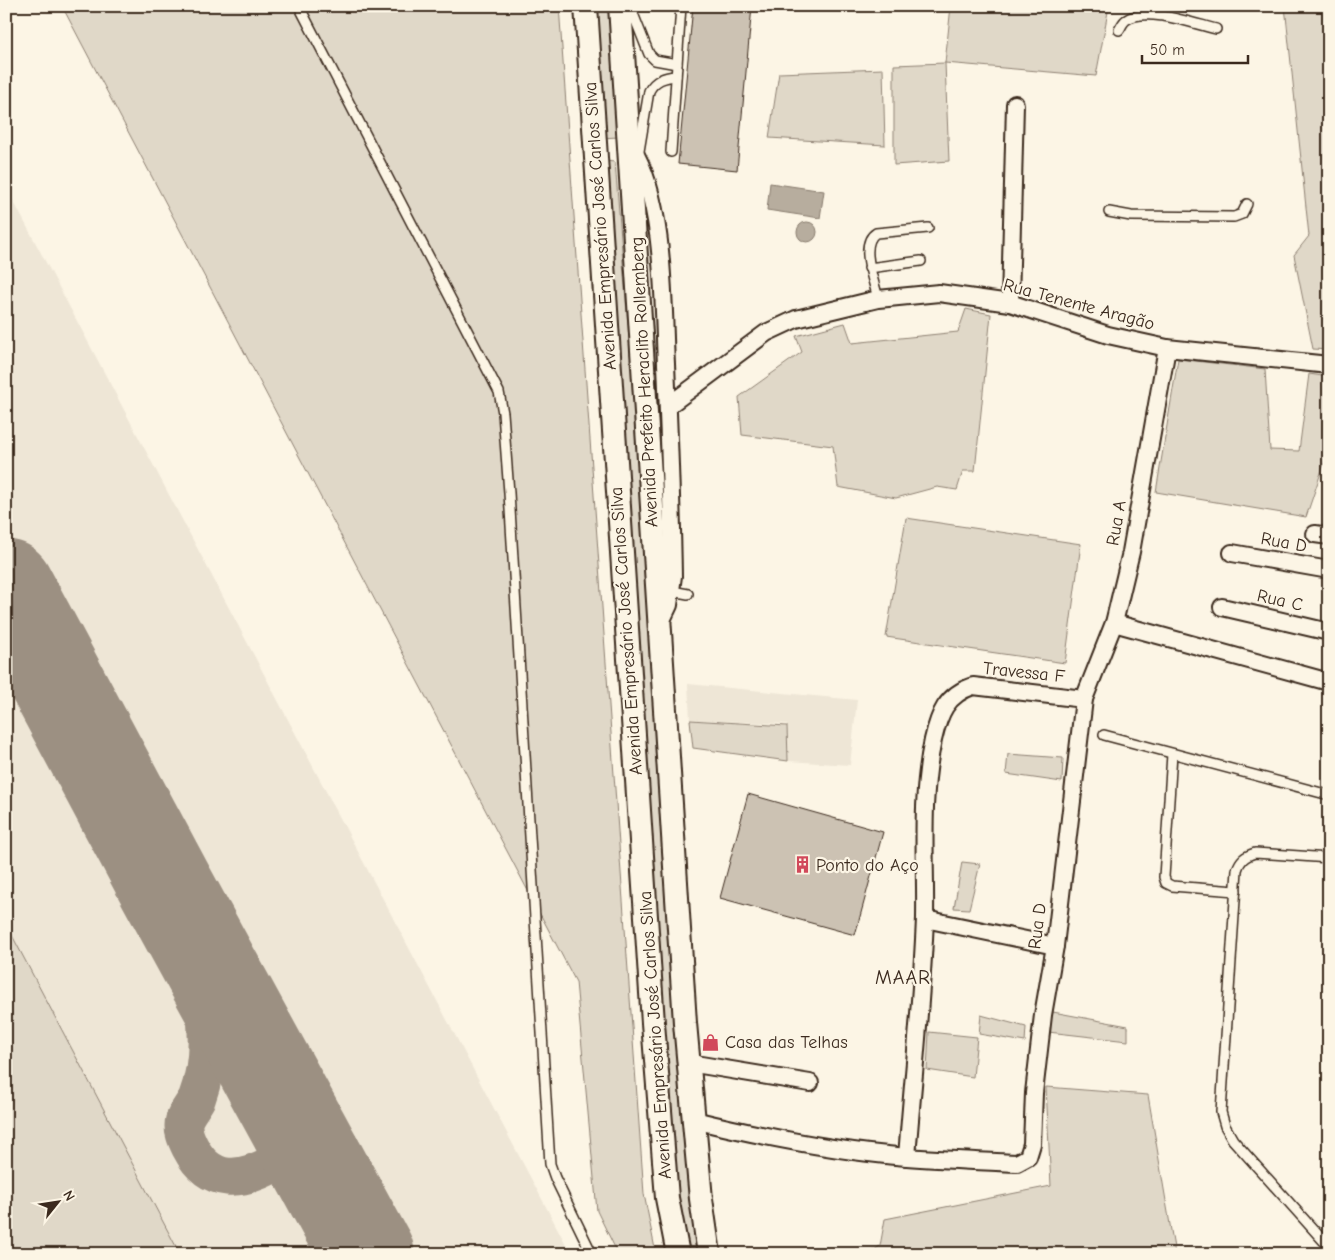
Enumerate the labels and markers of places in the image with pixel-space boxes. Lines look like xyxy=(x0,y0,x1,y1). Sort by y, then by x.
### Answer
building icon: Ponto do Aço xyxy=(792,855,812,875)
place label: Ponto do Aço xyxy=(816,855,919,876)
shop icon: Casa das Telhas xyxy=(701,1032,721,1052)
place label: Casa das Telhas xyxy=(725,1032,848,1053)

